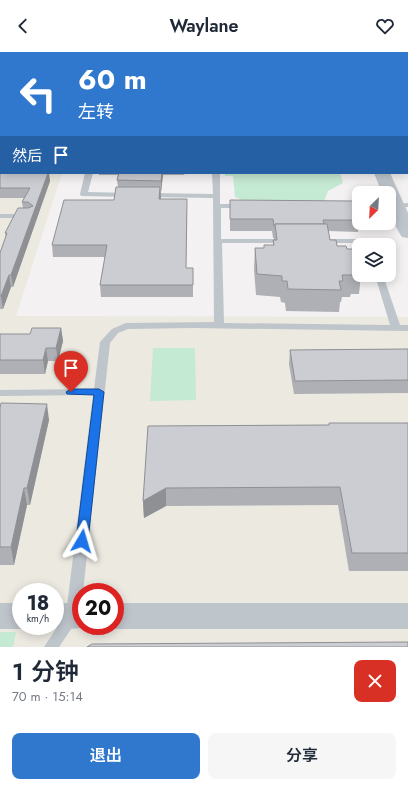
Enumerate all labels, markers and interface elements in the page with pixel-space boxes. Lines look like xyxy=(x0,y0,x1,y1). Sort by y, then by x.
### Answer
text: Waylane xyxy=(169,13,239,39)
icon: back xyxy=(12,15,34,37)
icon: heart xyxy=(374,15,396,37)
text: 60 m xyxy=(78,59,147,100)
icon: left xyxy=(12,68,64,120)
text: 左转 xyxy=(78,99,114,125)
icon: arrive xyxy=(50,144,72,166)
text: 然后 xyxy=(12,145,42,167)
north arrow xyxy=(352,186,396,230)
map controls xyxy=(352,186,396,282)
button: layers xyxy=(352,238,396,282)
pin xyxy=(54,351,88,392)
icon: arrive xyxy=(60,357,82,379)
position arrow xyxy=(61,520,103,562)
speed limit sign: 20 xyxy=(72,583,124,635)
text: 18 xyxy=(27,589,49,618)
text: km/h xyxy=(27,611,49,626)
text: 1 分钟 xyxy=(12,654,79,689)
button: close xyxy=(354,660,396,702)
text: 70 m · 15:14 xyxy=(12,687,83,706)
button: 退出 xyxy=(12,733,200,779)
button: 分享 xyxy=(208,733,396,779)

